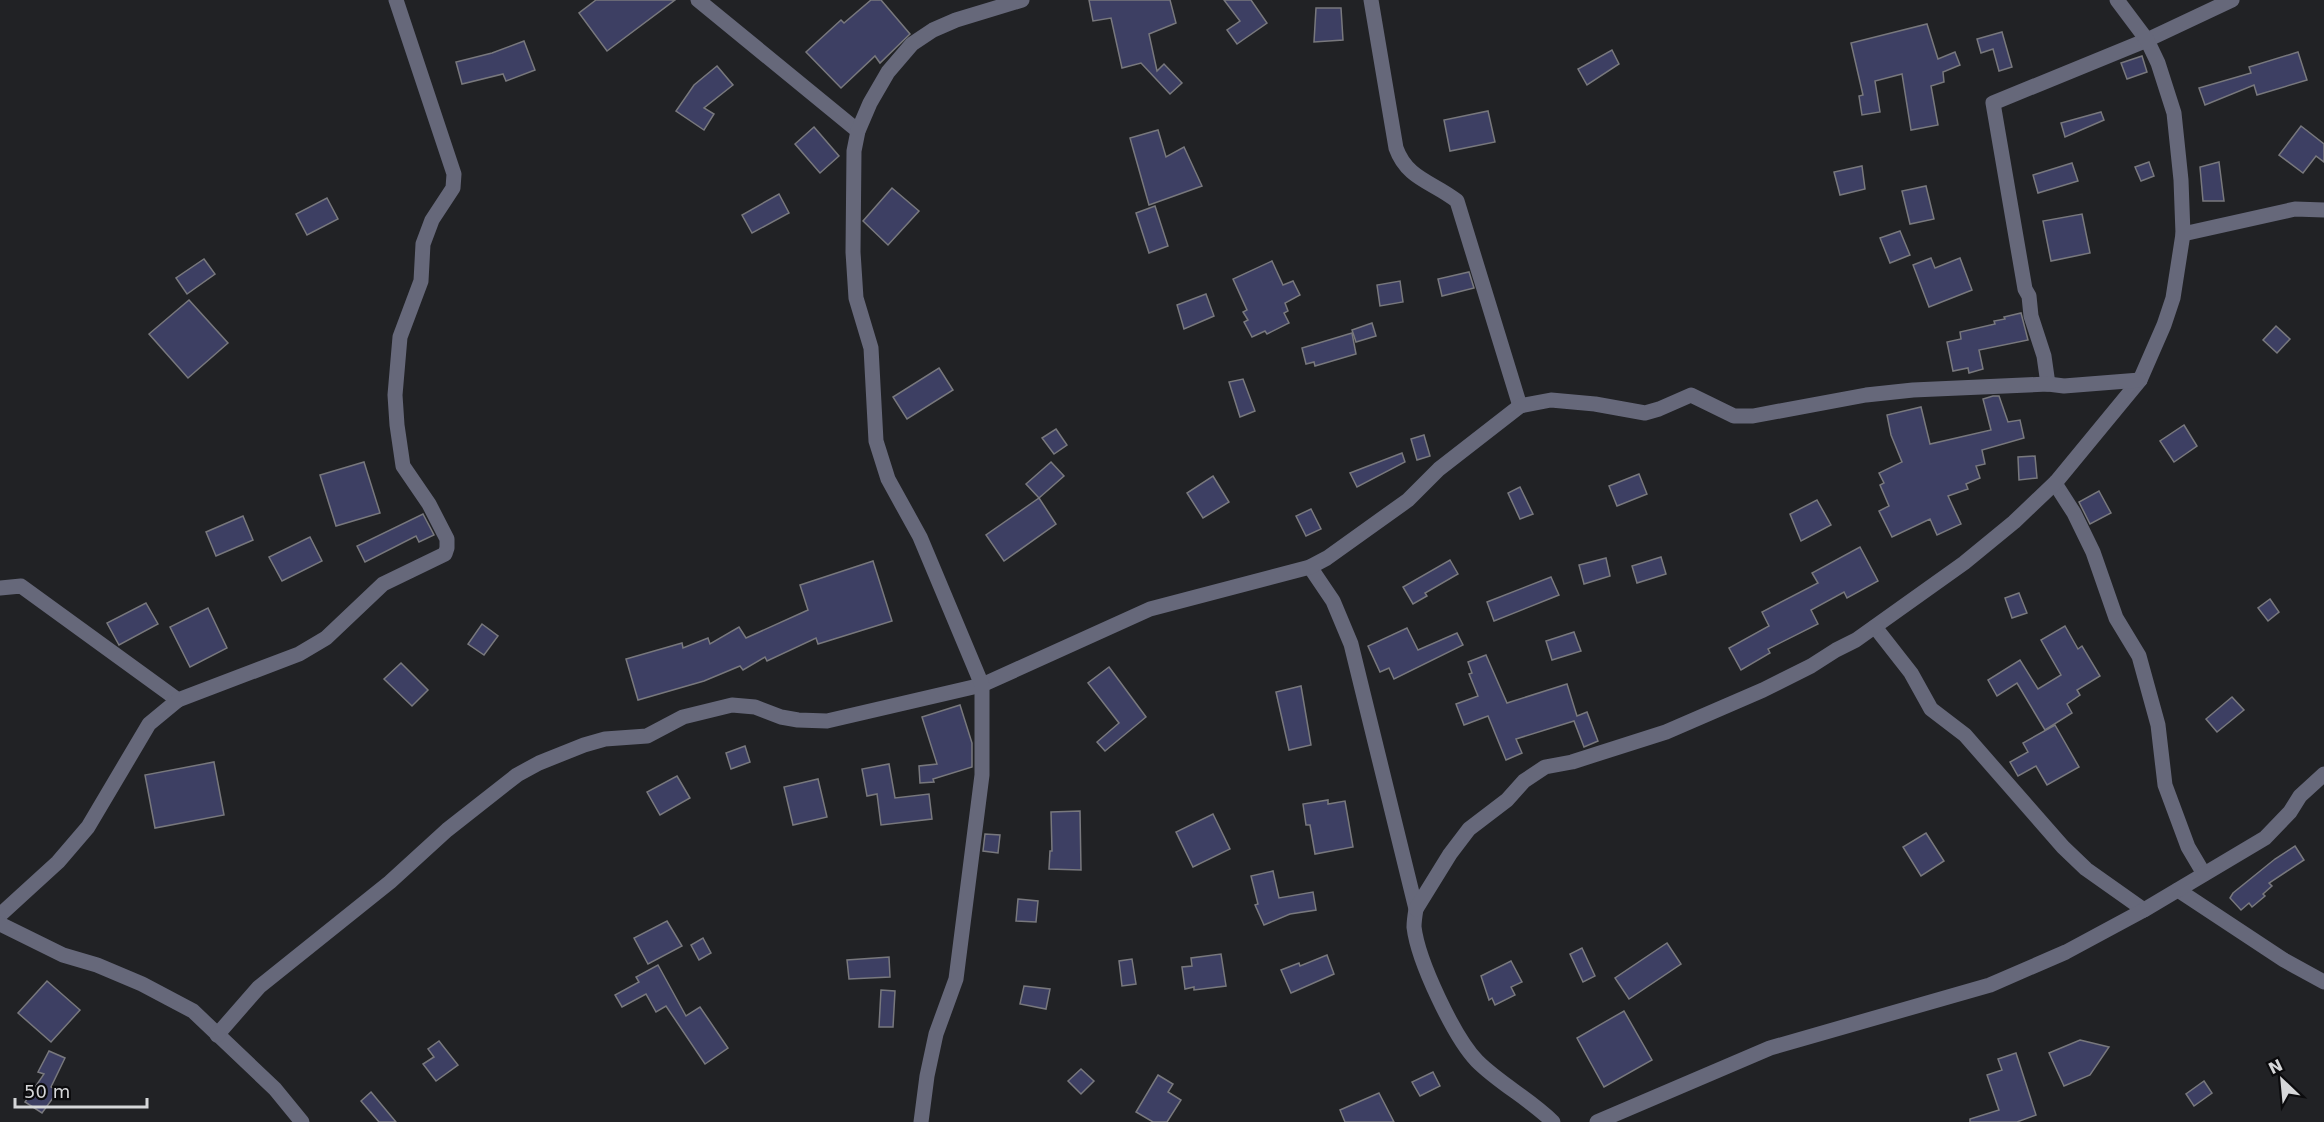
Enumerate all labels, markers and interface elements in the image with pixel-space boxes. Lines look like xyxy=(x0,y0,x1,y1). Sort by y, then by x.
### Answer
north arrow xyxy=(2252,1050,2312,1110)
text: N xyxy=(2265,1055,2286,1078)
scale bar xyxy=(15,1071,147,1109)
text: 50 m xyxy=(24,1081,70,1102)

